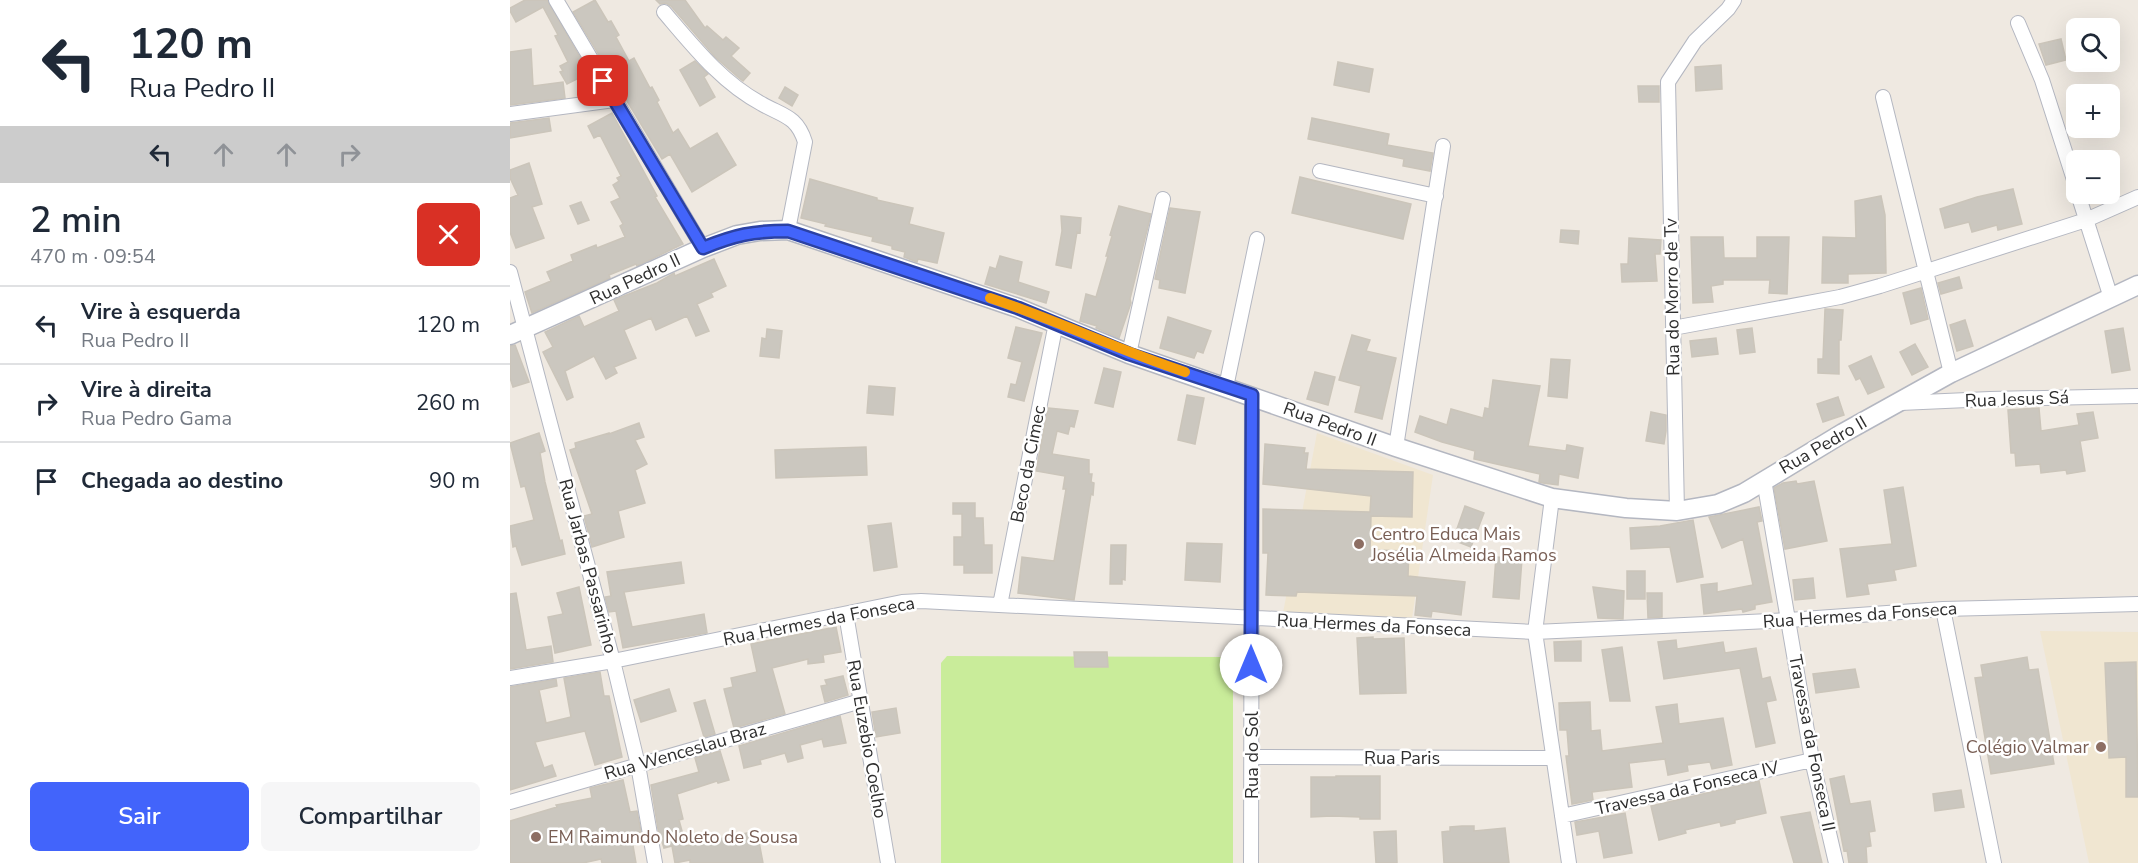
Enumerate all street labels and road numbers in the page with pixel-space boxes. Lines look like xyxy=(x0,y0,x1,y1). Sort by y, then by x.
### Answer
street label: Rua do Morro de Tv xyxy=(1659,217,1685,376)
street label: Rua Pedro II xyxy=(586,248,684,310)
street label: Rua Jesus Sá xyxy=(1964,385,2070,413)
street label: Rua Pedro II xyxy=(1280,396,1380,452)
street label: Beco da Cimec xyxy=(1005,403,1051,525)
street label: Rua Pedro II xyxy=(1775,410,1871,480)
street label: Rua Jarbas Passarinho xyxy=(553,476,623,656)
street label: Rua Hermes da Fonseca xyxy=(721,591,917,651)
street label: Rua Hermes da Fonseca xyxy=(1762,596,1958,634)
street label: Rua Hermes da Fonseca xyxy=(1276,608,1472,642)
street label: Travessa da Fonseca II xyxy=(1783,652,1841,834)
street label: Rua Euzebio Coelho xyxy=(841,658,893,820)
street label: Rua do Sol xyxy=(1240,710,1264,799)
street label: Rua Wenceslau Braz xyxy=(601,716,769,786)
street label: Rua Paris xyxy=(1364,746,1440,770)
street label: Travessa da Fonseca IV xyxy=(1593,755,1782,821)

